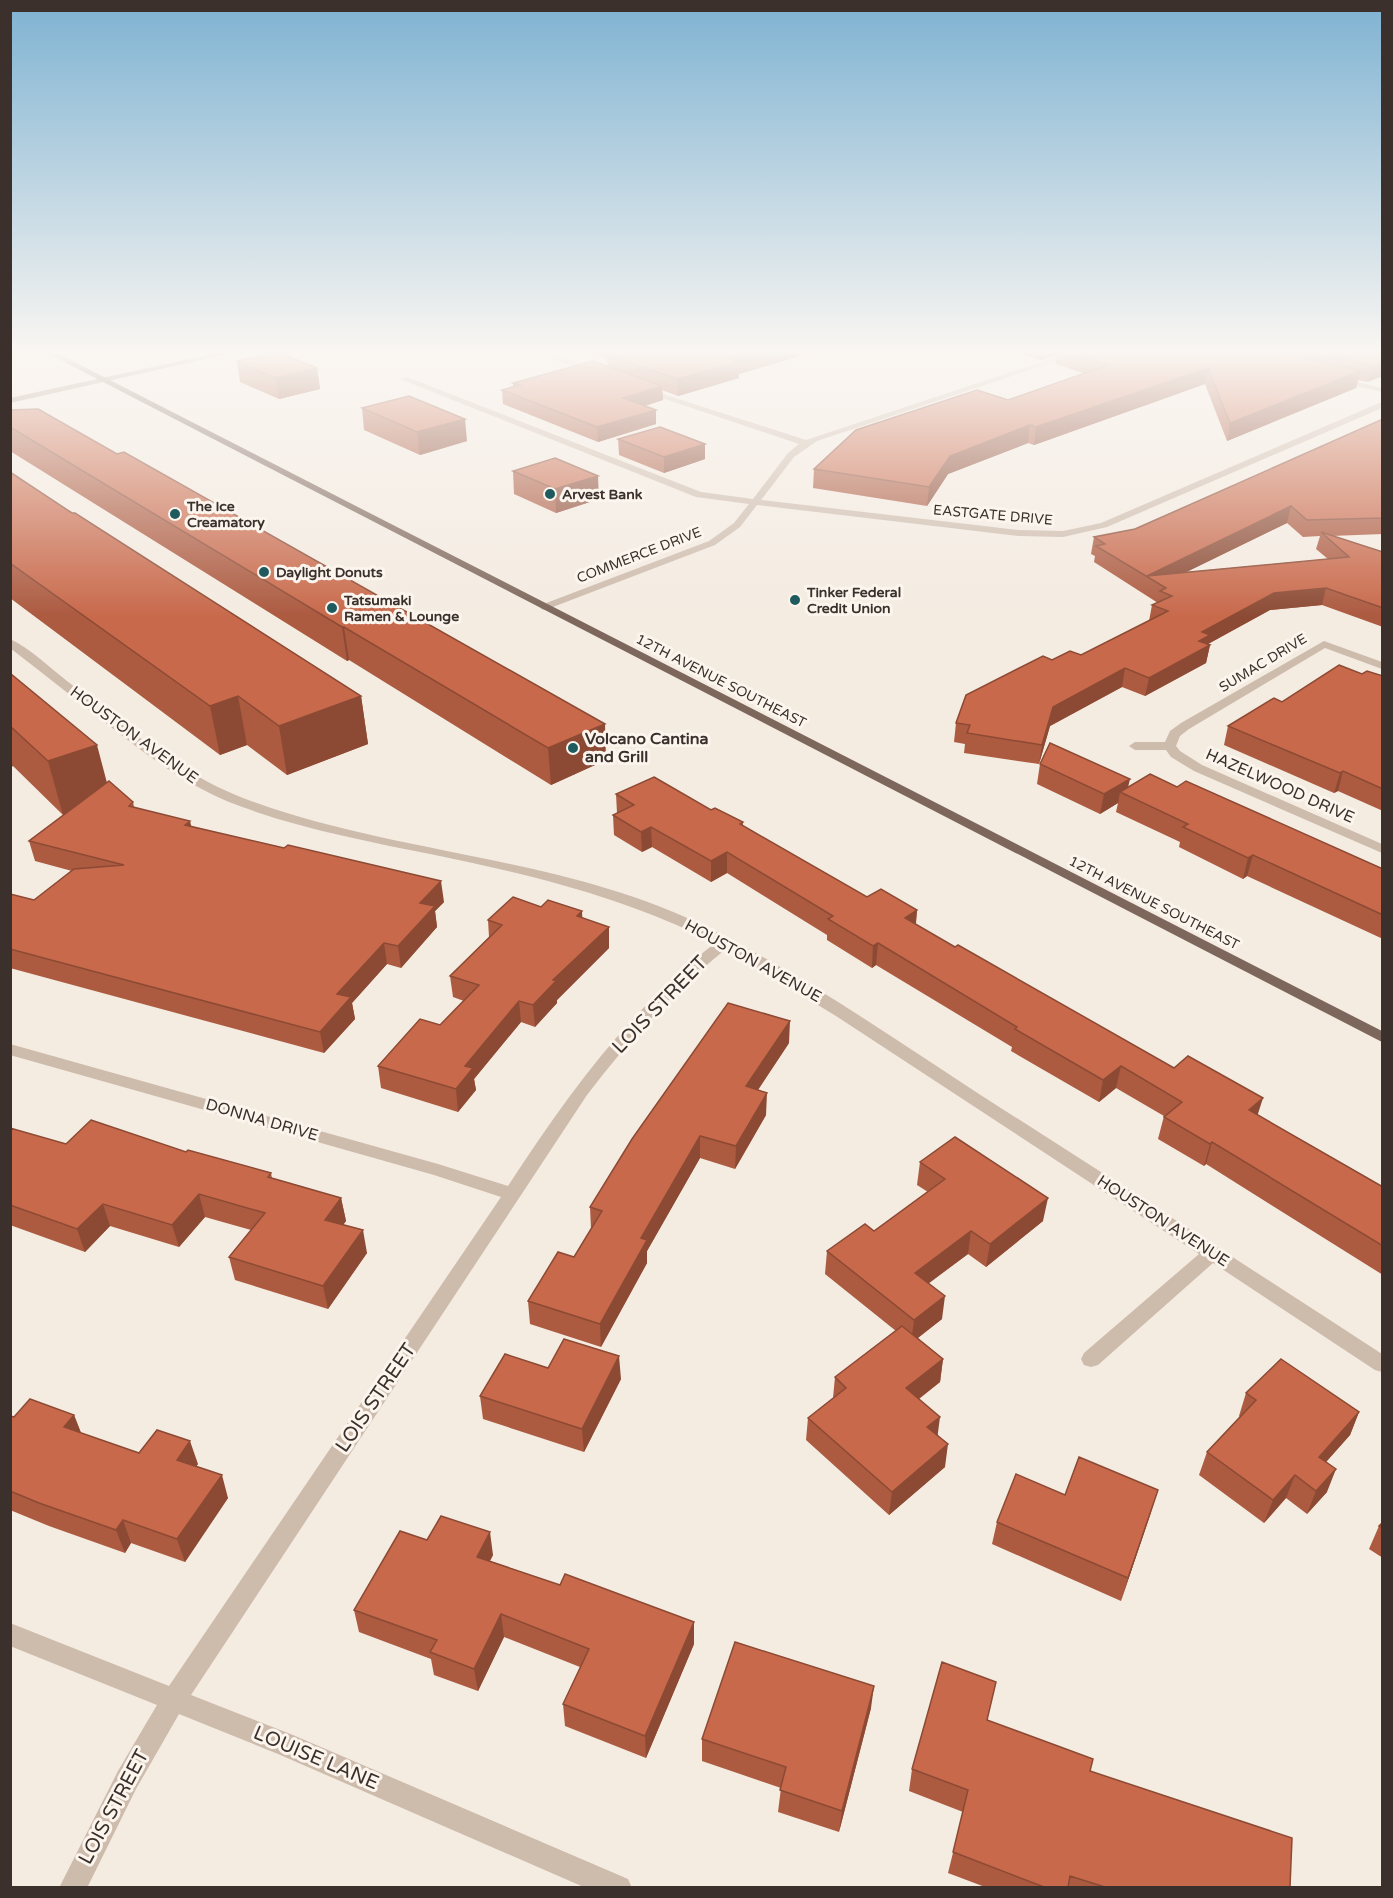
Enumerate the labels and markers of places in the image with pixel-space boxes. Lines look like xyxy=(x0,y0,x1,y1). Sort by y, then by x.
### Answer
place label: Arvest Bank xyxy=(562,486,643,503)
marker: Arvest Bank xyxy=(543,487,557,501)
place label: The Ice Creamatory xyxy=(186,498,265,531)
marker: The Ice Creamatory xyxy=(168,507,182,521)
place label: Daylight Donuts xyxy=(276,564,383,581)
marker: Daylight Donuts xyxy=(257,565,271,579)
place label: Tinker Federal Credit Union xyxy=(806,584,901,617)
place label: Tatsumaki Ramen & Lounge xyxy=(343,592,459,625)
marker: Tinker Federal Credit Union xyxy=(788,593,802,607)
marker: Tatsumaki Ramen & Lounge xyxy=(325,601,339,615)
place label: Volcano Cantina and Grill xyxy=(585,729,709,767)
marker: Volcano Cantina and Grill xyxy=(566,741,580,755)

